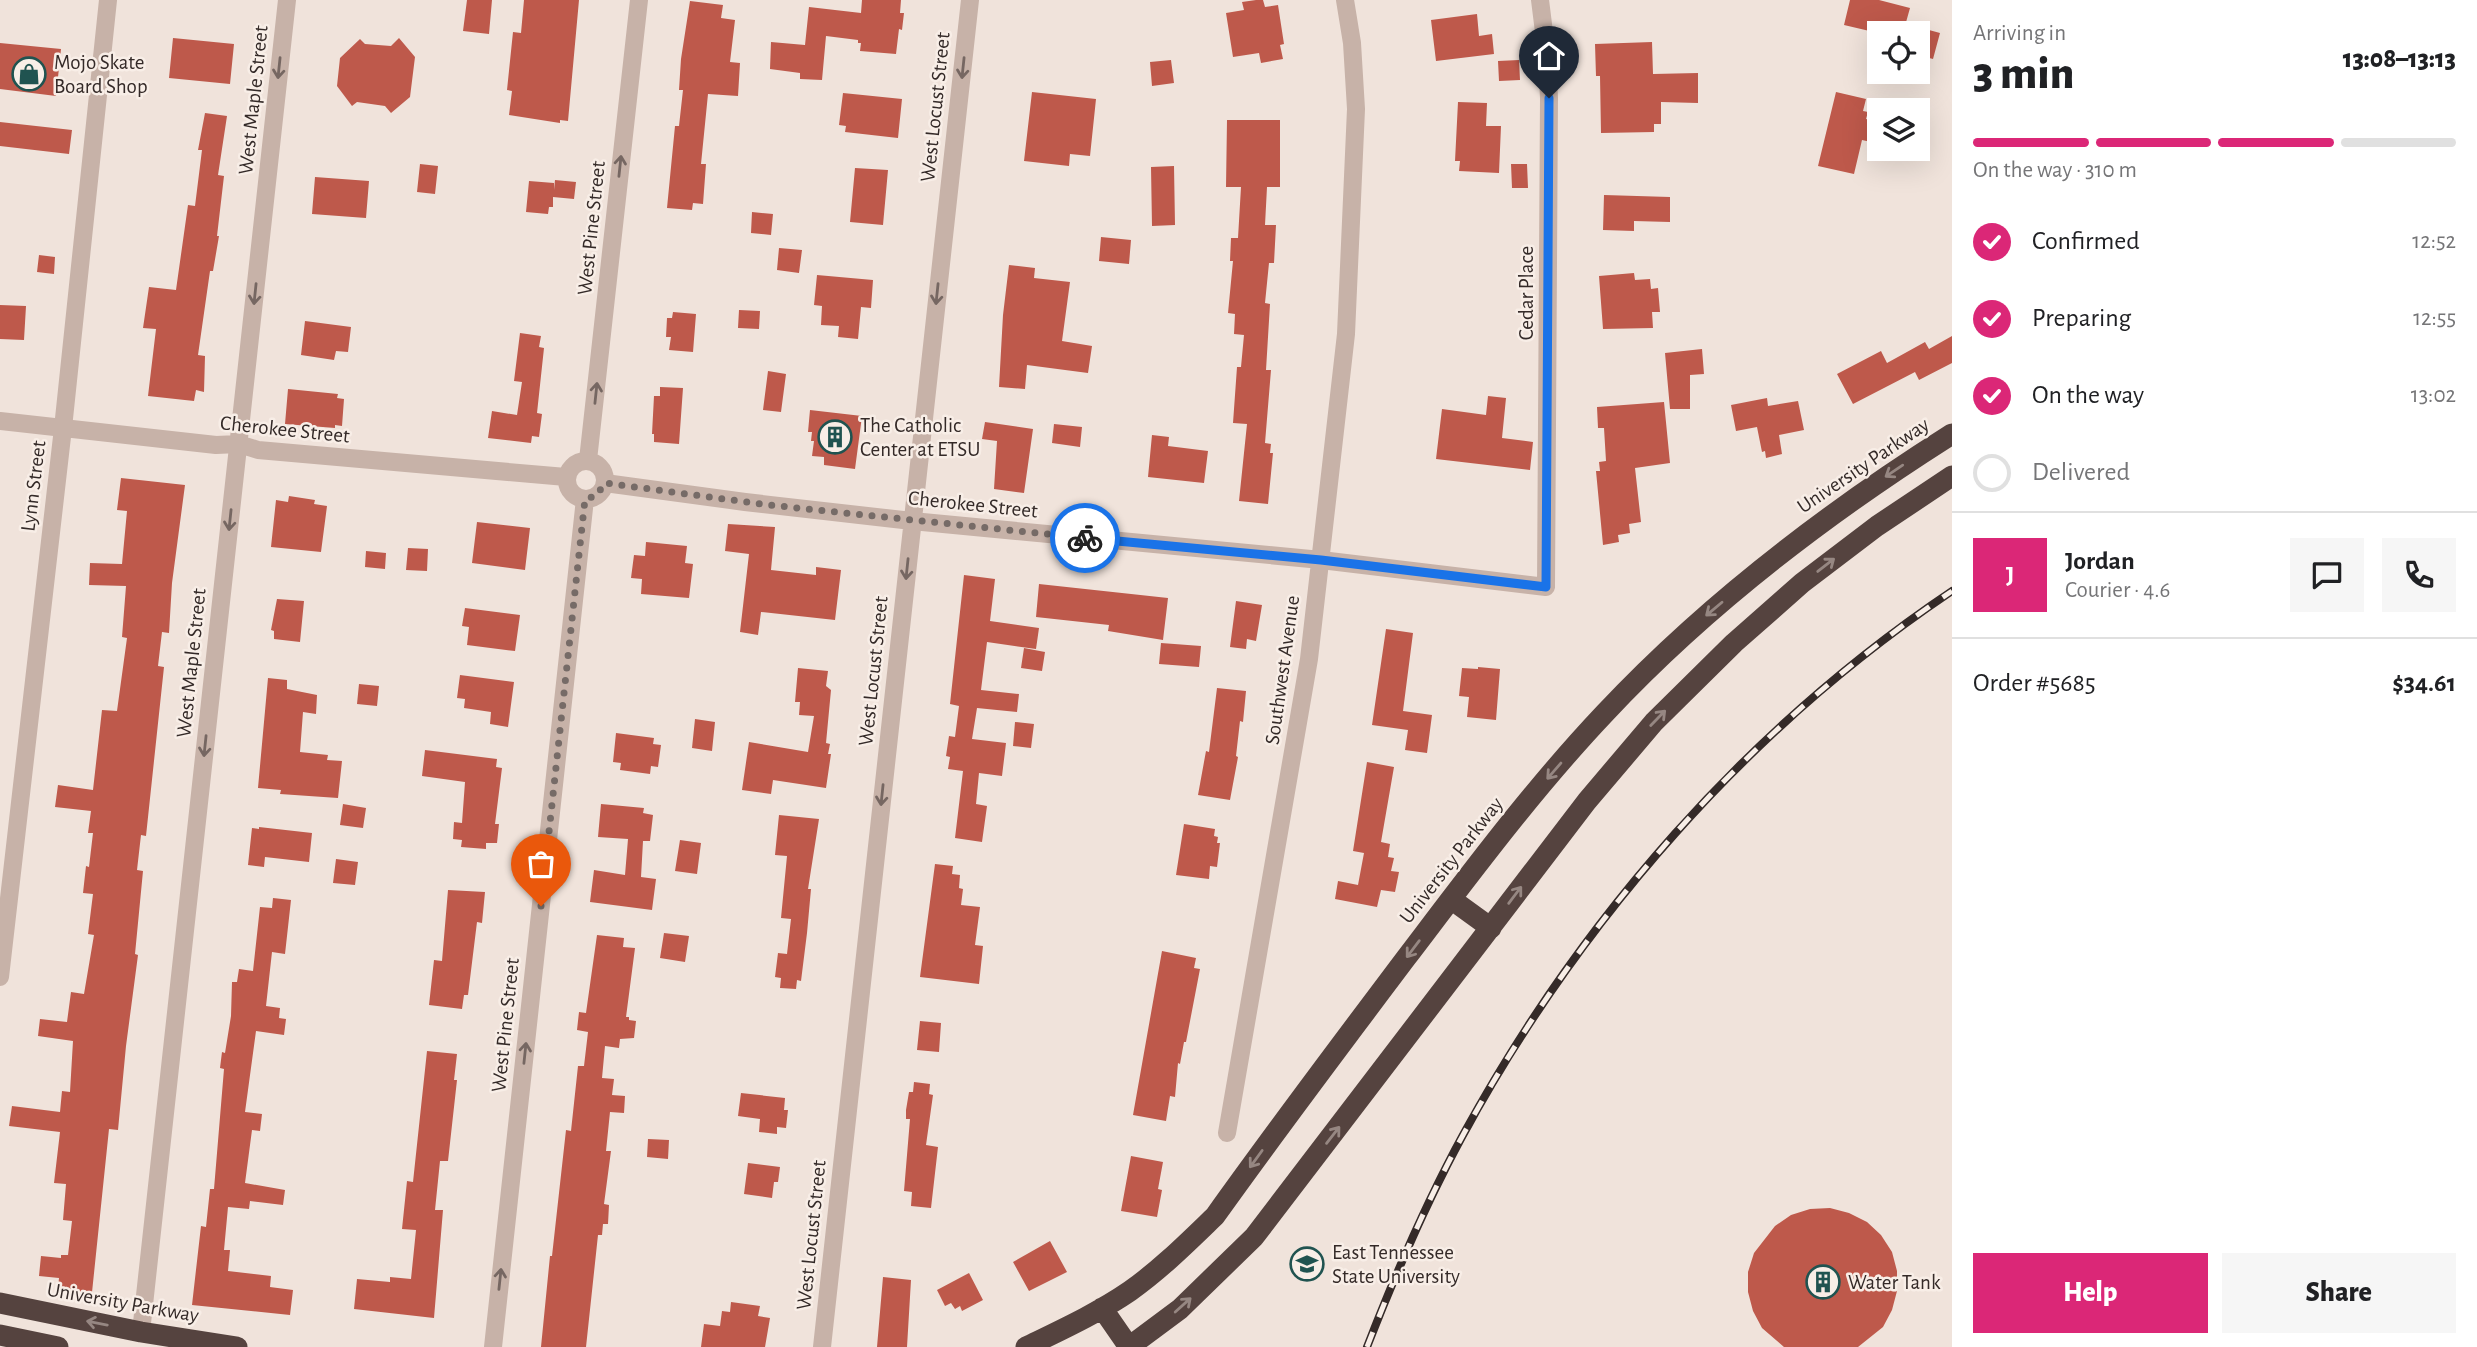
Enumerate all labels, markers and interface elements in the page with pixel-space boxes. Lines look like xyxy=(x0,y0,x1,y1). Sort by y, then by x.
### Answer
map controls xyxy=(1867,21,1930,161)
button: locate xyxy=(1867,21,1930,84)
text: Arriving in xyxy=(1973,22,2066,45)
street label: West Maple Street xyxy=(235,24,272,176)
pin xyxy=(1519,26,1579,98)
street label: West Locust Street xyxy=(917,31,954,183)
icon: home xyxy=(1530,37,1568,75)
text: 13:08–13:13 xyxy=(2343,46,2456,72)
text: 3 min xyxy=(1973,51,2074,97)
place label: Mojo Skate Board Shop xyxy=(54,52,148,97)
shop icon: Mojo Skate Board Shop xyxy=(10,55,48,93)
one-way arrow xyxy=(273,56,286,79)
one-way arrow xyxy=(956,56,969,79)
button: layers xyxy=(1867,98,1930,161)
one-way arrow xyxy=(614,156,627,178)
text: On the way · 310 m xyxy=(1973,159,2137,182)
street label: West Pine Street xyxy=(574,160,609,296)
icon: check xyxy=(1973,223,2011,261)
text: Confirmed xyxy=(2032,228,2140,254)
text: 12:52 xyxy=(2412,230,2456,253)
street label: Cedar Place xyxy=(1516,246,1537,340)
one-way arrow xyxy=(248,282,261,305)
one-way arrow xyxy=(931,282,944,305)
icon: check xyxy=(1973,300,2011,338)
text: Preparing xyxy=(2032,305,2131,331)
text: 12:55 xyxy=(2413,307,2456,330)
icon: check xyxy=(1973,377,2011,415)
one-way arrow xyxy=(589,382,602,404)
text: On the way xyxy=(2032,382,2144,408)
text: 13:02 xyxy=(2411,384,2456,407)
street label: Cherokee Street xyxy=(219,412,351,447)
street label: University Parkway xyxy=(1794,414,1933,517)
place label: The Catholic Center at ETSU xyxy=(860,415,980,460)
building icon: The Catholic Center at ETSU xyxy=(816,418,854,456)
street label: Lynn Street xyxy=(17,439,50,533)
text: Delivered xyxy=(2032,459,2130,485)
one-way arrow xyxy=(1885,464,1905,478)
street label: Cherokee Street xyxy=(907,487,1039,522)
courier xyxy=(1050,503,1120,573)
one-way arrow xyxy=(224,508,237,531)
icon: bike xyxy=(1066,519,1104,557)
button: chat xyxy=(2290,538,2364,612)
button: phone xyxy=(2382,538,2456,612)
text: Jordan xyxy=(2065,548,2135,574)
one-way arrow xyxy=(900,557,913,580)
one-way arrow xyxy=(1816,557,1834,572)
text: J xyxy=(2006,562,2014,588)
text: Courier · 4.6 xyxy=(2065,579,2170,602)
street label: West Maple Street xyxy=(173,587,210,739)
street label: Southwest Avenue xyxy=(1262,594,1303,746)
street label: West Locust Street xyxy=(855,595,892,747)
one-way arrow xyxy=(1705,601,1723,617)
text: Order #5685 xyxy=(1973,670,2096,696)
text: $34.61 xyxy=(2392,670,2456,696)
one-way arrow xyxy=(1649,710,1666,727)
one-way arrow xyxy=(199,734,212,757)
one-way arrow xyxy=(1546,762,1562,780)
one-way arrow xyxy=(875,783,888,806)
street label: University Parkway xyxy=(1396,793,1507,927)
pin xyxy=(511,834,571,906)
icon: bag xyxy=(522,845,560,883)
one-way arrow xyxy=(1508,887,1523,905)
one-way arrow xyxy=(1406,939,1420,958)
street label: West Pine Street xyxy=(488,957,523,1093)
one-way arrow xyxy=(519,1042,532,1065)
one-way arrow xyxy=(1326,1126,1341,1145)
one-way arrow xyxy=(1249,1149,1263,1168)
street label: West Locust Street xyxy=(793,1159,830,1311)
place label: East Tennessee State University xyxy=(1332,1242,1460,1287)
school or university icon: East Tennessee State University xyxy=(1288,1245,1326,1283)
button: Help xyxy=(1973,1253,2208,1333)
button: Share xyxy=(2222,1253,2456,1333)
building icon: Water Tank xyxy=(1804,1263,1842,1301)
one-way arrow xyxy=(494,1268,507,1291)
place label: Water Tank xyxy=(1848,1272,1941,1293)
street label: University Parkway xyxy=(45,1279,201,1326)
one-way arrow xyxy=(1174,1297,1191,1314)
one-way arrow xyxy=(86,1316,109,1330)

